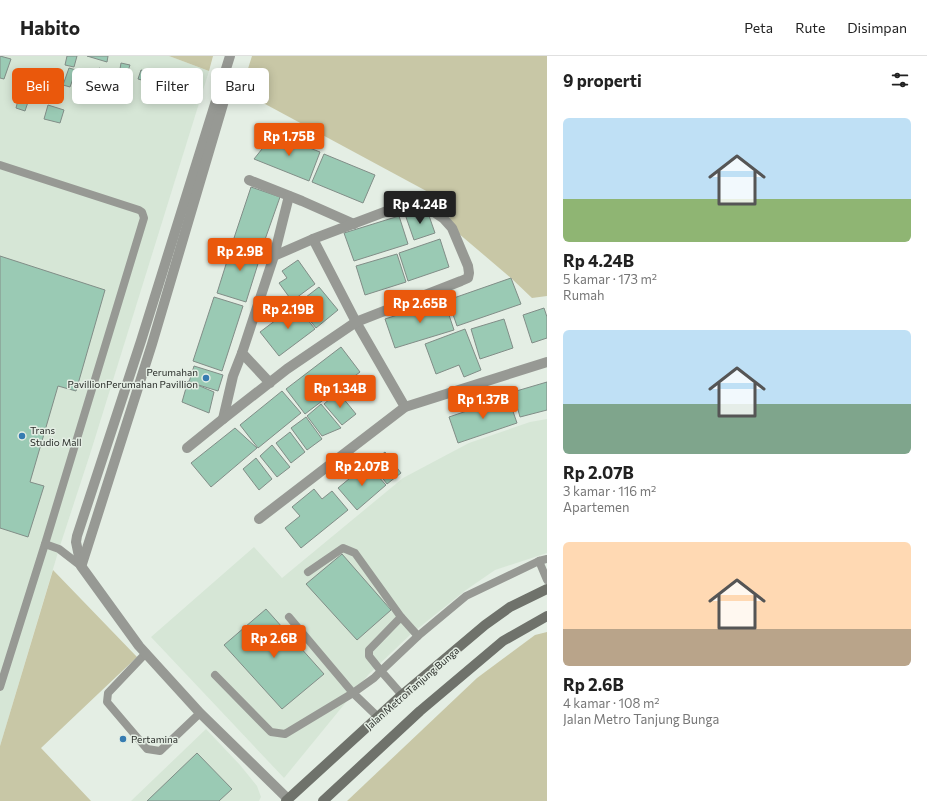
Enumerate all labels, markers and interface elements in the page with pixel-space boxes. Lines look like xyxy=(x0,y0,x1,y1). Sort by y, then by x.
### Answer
text: Habito xyxy=(20,16,80,39)
text: Peta xyxy=(744,19,773,36)
text: Rute xyxy=(795,19,825,36)
text: Disimpan xyxy=(847,19,907,36)
chip: Beli xyxy=(12,68,64,104)
chip: Sewa xyxy=(72,68,133,104)
chip: Filter xyxy=(141,68,203,104)
chip: Baru xyxy=(211,68,269,104)
icon: filters xyxy=(889,69,911,91)
text: 9 properti xyxy=(563,70,642,91)
pin: Rp 1.75B xyxy=(248,123,330,157)
text: Rp 1.75B xyxy=(263,128,315,144)
icon: home xyxy=(701,144,773,216)
pin: Rp 4.24B xyxy=(379,191,461,225)
text: Rp 4.24B xyxy=(393,196,447,212)
pin: Rp 2.9B xyxy=(203,238,277,272)
text: Rp 2.9B xyxy=(217,243,263,259)
text: Rp 4.24B xyxy=(563,250,634,271)
text: 5 kamar · 173 m² xyxy=(563,271,657,287)
text: Rumah xyxy=(563,287,605,303)
pin: Rp 2.65B xyxy=(379,290,461,324)
text: Rp 2.65B xyxy=(393,295,447,311)
pin: Rp 2.19B xyxy=(247,296,329,330)
text: Rp 2.19B xyxy=(262,301,314,317)
icon: home xyxy=(701,356,773,428)
place label: Perumahan PavillionPerumahan Pavillion xyxy=(68,366,198,390)
marker: Perumahan PavillionPerumahan Pavillion xyxy=(201,373,211,383)
pin: Rp 1.34B xyxy=(299,375,381,409)
text: Rp 1.34B xyxy=(314,380,366,396)
pin: Rp 1.37B xyxy=(442,386,524,420)
text: Rp 1.37B xyxy=(457,391,509,407)
place label: Trans Studio Mall xyxy=(30,424,81,448)
marker: Trans Studio Mall xyxy=(17,431,27,441)
pin: Rp 2.07B xyxy=(321,453,403,487)
text: Rp 2.07B xyxy=(335,458,389,474)
text: Rp 2.07B xyxy=(563,462,634,483)
text: 3 kamar · 116 m² xyxy=(563,483,656,499)
text: Apartemen xyxy=(563,499,629,515)
icon: home xyxy=(701,568,773,640)
pin: Rp 2.6B xyxy=(237,625,311,659)
text: Rp 2.6B xyxy=(251,630,297,646)
street label: Jalan Metro Tanjung Bunga xyxy=(363,644,461,732)
text: Rp 2.6B xyxy=(563,674,624,695)
text: 4 kamar · 108 m² xyxy=(563,695,660,711)
text: Jalan Metro Tanjung Bunga xyxy=(563,711,719,727)
place label: Pertamina xyxy=(131,733,178,745)
marker: Pertamina xyxy=(118,734,128,744)

